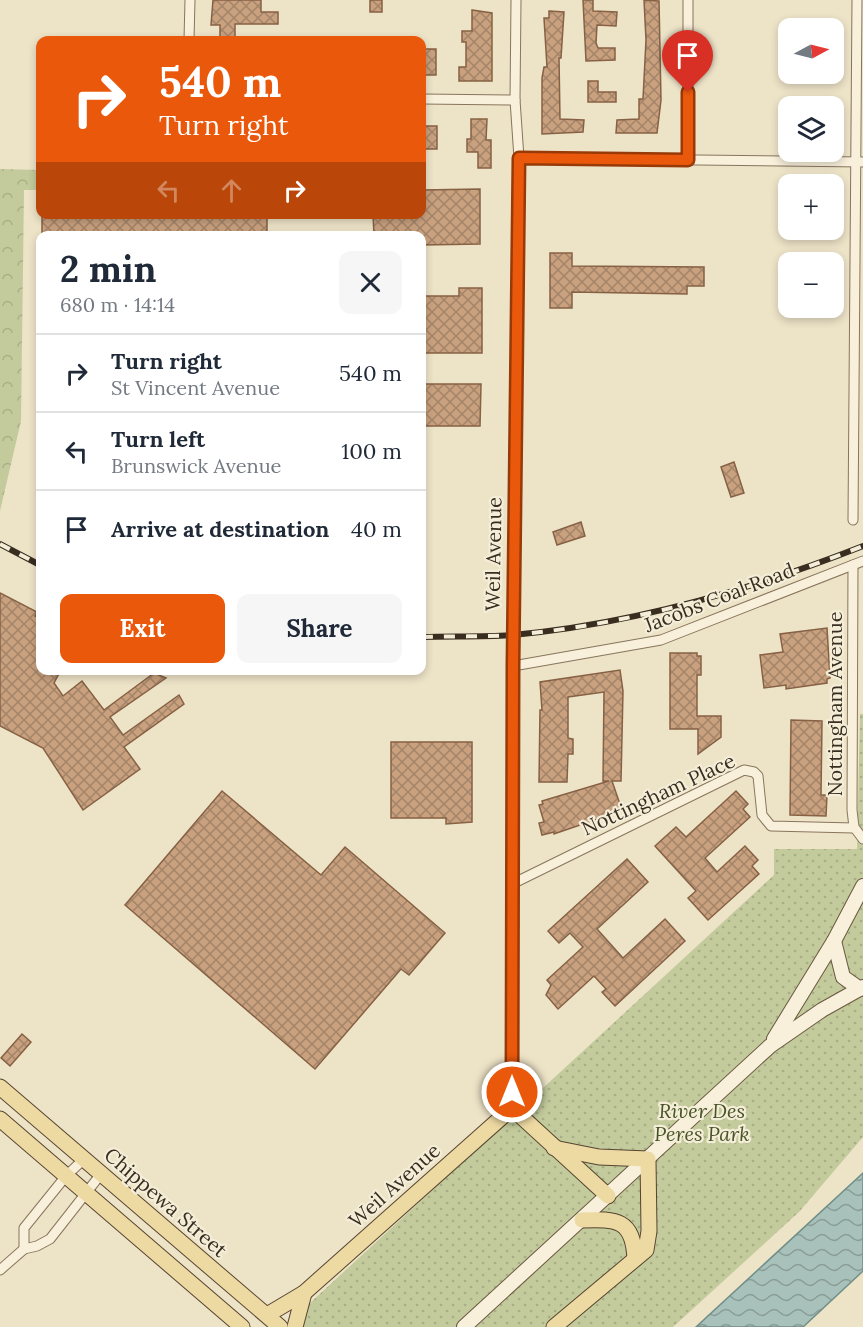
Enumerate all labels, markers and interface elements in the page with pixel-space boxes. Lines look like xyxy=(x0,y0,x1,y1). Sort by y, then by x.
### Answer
north arrow xyxy=(778,18,844,84)
map controls xyxy=(778,18,844,318)
pin xyxy=(662,30,713,92)
icon: arrive xyxy=(671,39,704,72)
text: 540 m xyxy=(159,55,282,109)
icon: right xyxy=(60,60,138,138)
button: layers xyxy=(778,96,844,162)
text: Turn right xyxy=(159,108,288,142)
icon: left xyxy=(152,174,185,207)
icon: ahead xyxy=(215,174,248,207)
icon: right xyxy=(278,174,311,207)
button: + xyxy=(778,174,844,240)
text: 2 min xyxy=(60,246,157,292)
button: close xyxy=(339,251,402,314)
button: − xyxy=(778,252,844,318)
text: 680 m · 14:14 xyxy=(60,292,175,317)
text: Turn right xyxy=(111,347,222,375)
icon: right xyxy=(60,357,93,390)
text: 540 m xyxy=(339,359,402,387)
text: St Vincent Avenue xyxy=(111,375,280,400)
text: Turn left xyxy=(111,425,205,453)
icon: left xyxy=(60,435,93,468)
text: 100 m xyxy=(341,437,402,465)
text: Brunswick Avenue xyxy=(111,453,281,478)
street label: Weil Avenue xyxy=(480,497,506,611)
icon: arrive xyxy=(60,513,93,546)
text: Arrive at destination xyxy=(111,515,329,543)
text: 40 m xyxy=(351,515,402,543)
street label: Jacobs Coal Road xyxy=(639,557,798,638)
button: Exit xyxy=(60,594,225,663)
button: Share xyxy=(237,594,402,663)
street label: Nottingham Avenue xyxy=(822,611,847,797)
street label: Nottingham Place xyxy=(577,747,739,840)
position arrow xyxy=(480,1060,544,1124)
park label: River Des Peres Park xyxy=(654,1098,750,1146)
street label: Weil Avenue xyxy=(343,1137,445,1232)
street label: Chippewa Street xyxy=(100,1142,233,1262)

